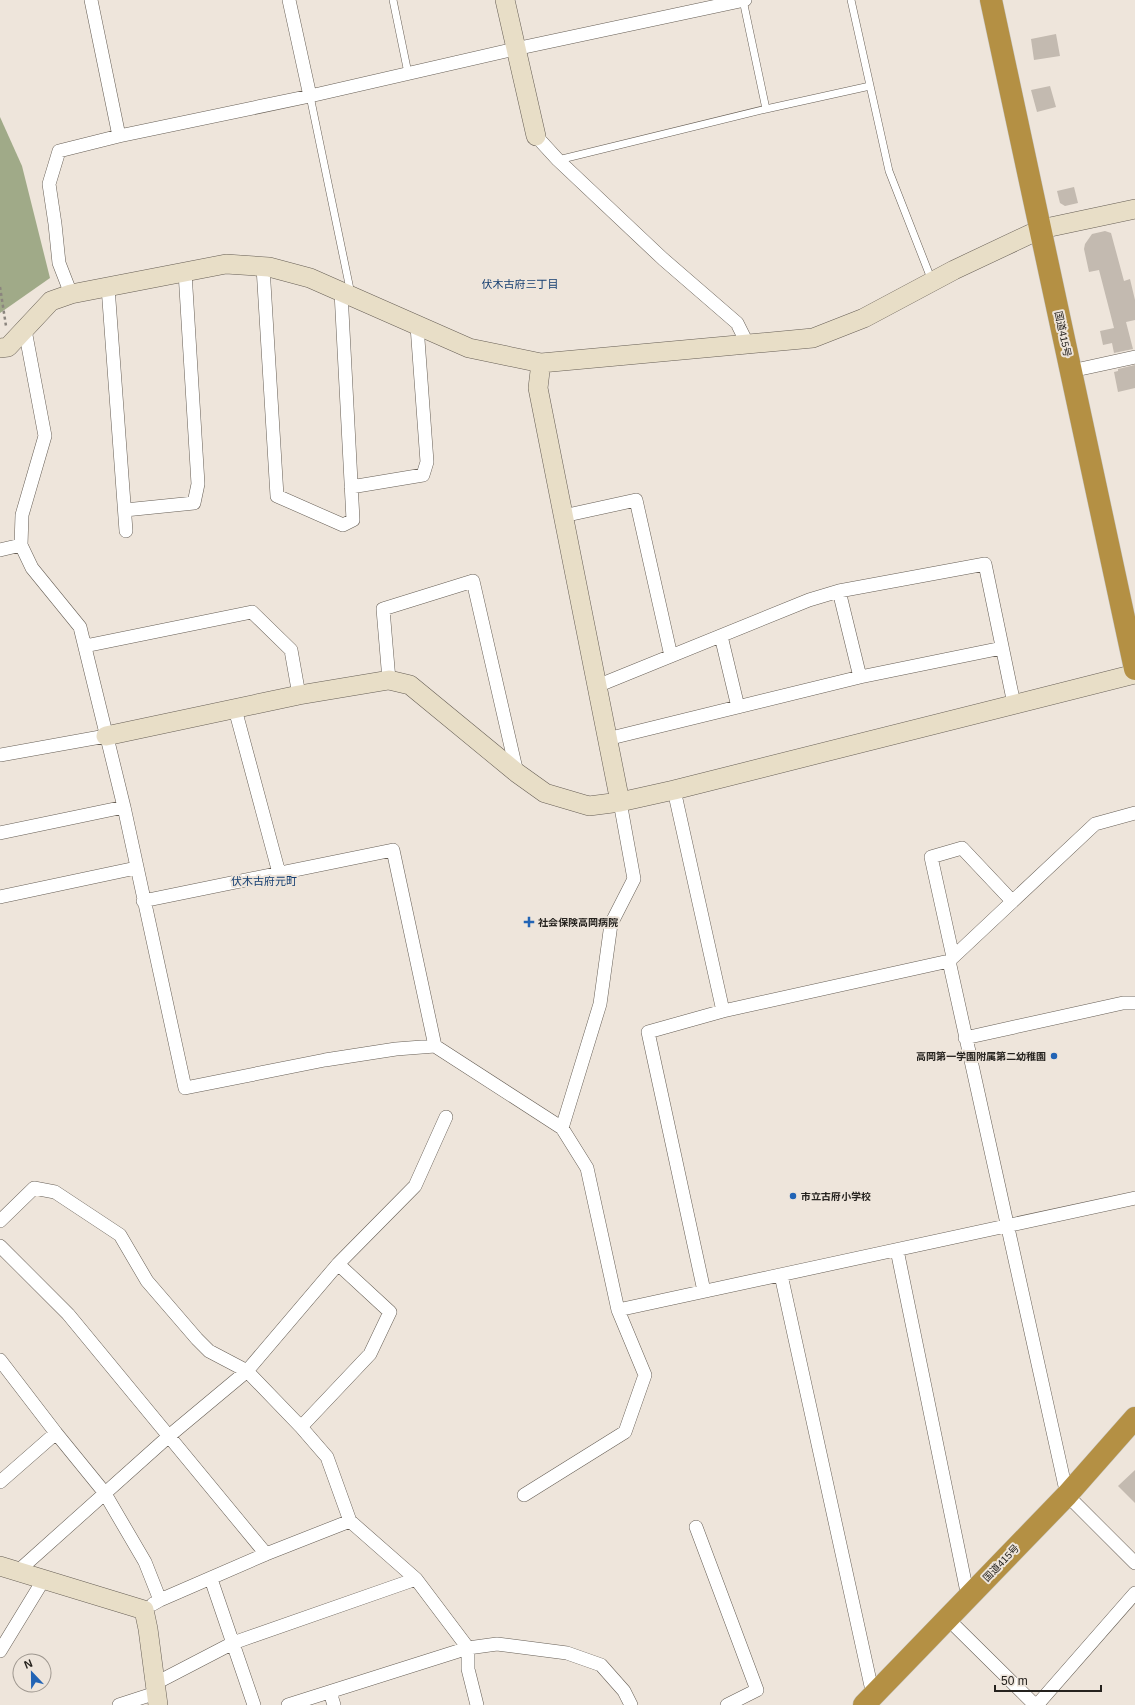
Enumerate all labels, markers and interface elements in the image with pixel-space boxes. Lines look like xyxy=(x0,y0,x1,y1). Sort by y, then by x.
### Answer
district label: 伏木古府三丁目 xyxy=(482,278,559,290)
street label: 国道415号 xyxy=(1053,310,1073,358)
district label: 伏木古府元町 xyxy=(231,875,297,887)
marker: 社会保険高岡病院 xyxy=(523,916,535,928)
place label: 社会保険高岡病院 xyxy=(538,917,618,928)
place label: 高岡第一学園附属第二幼稚園 xyxy=(916,1051,1046,1062)
marker: 高岡第一学園附属第二幼稚園 xyxy=(1049,1051,1059,1061)
marker: 市立古府小学校 xyxy=(788,1191,798,1201)
place label: 市立古府小学校 xyxy=(801,1191,871,1202)
street label: 国道415号 xyxy=(981,1542,1021,1584)
north arrow xyxy=(12,1653,52,1693)
text: N xyxy=(22,1657,34,1671)
scale bar xyxy=(995,1667,1101,1693)
text: 50 m xyxy=(1001,1674,1028,1688)

